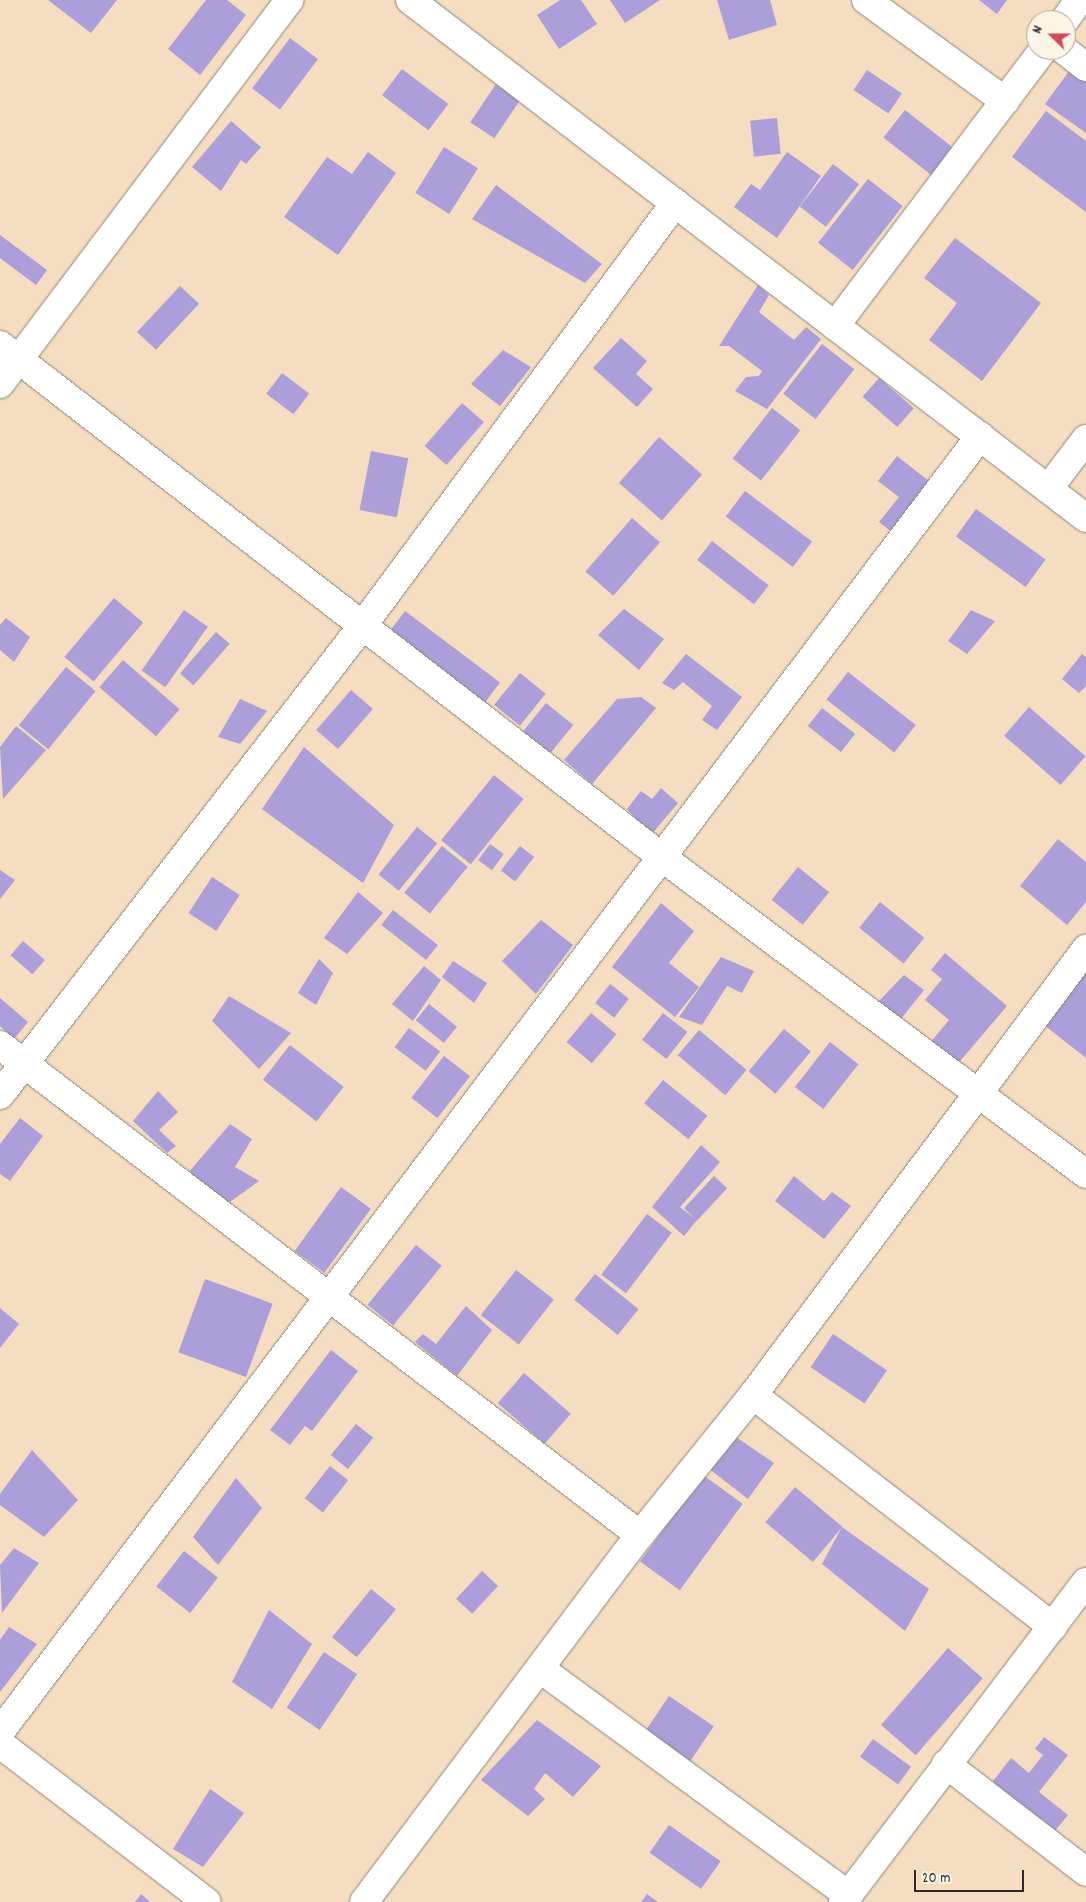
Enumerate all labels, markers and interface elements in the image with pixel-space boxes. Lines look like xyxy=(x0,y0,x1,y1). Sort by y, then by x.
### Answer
north arrow xyxy=(1026,10,1076,60)
text: N xyxy=(1027,23,1049,37)
scale bar xyxy=(916,1860,1026,1892)
text: 20 m xyxy=(922,1868,950,1890)

